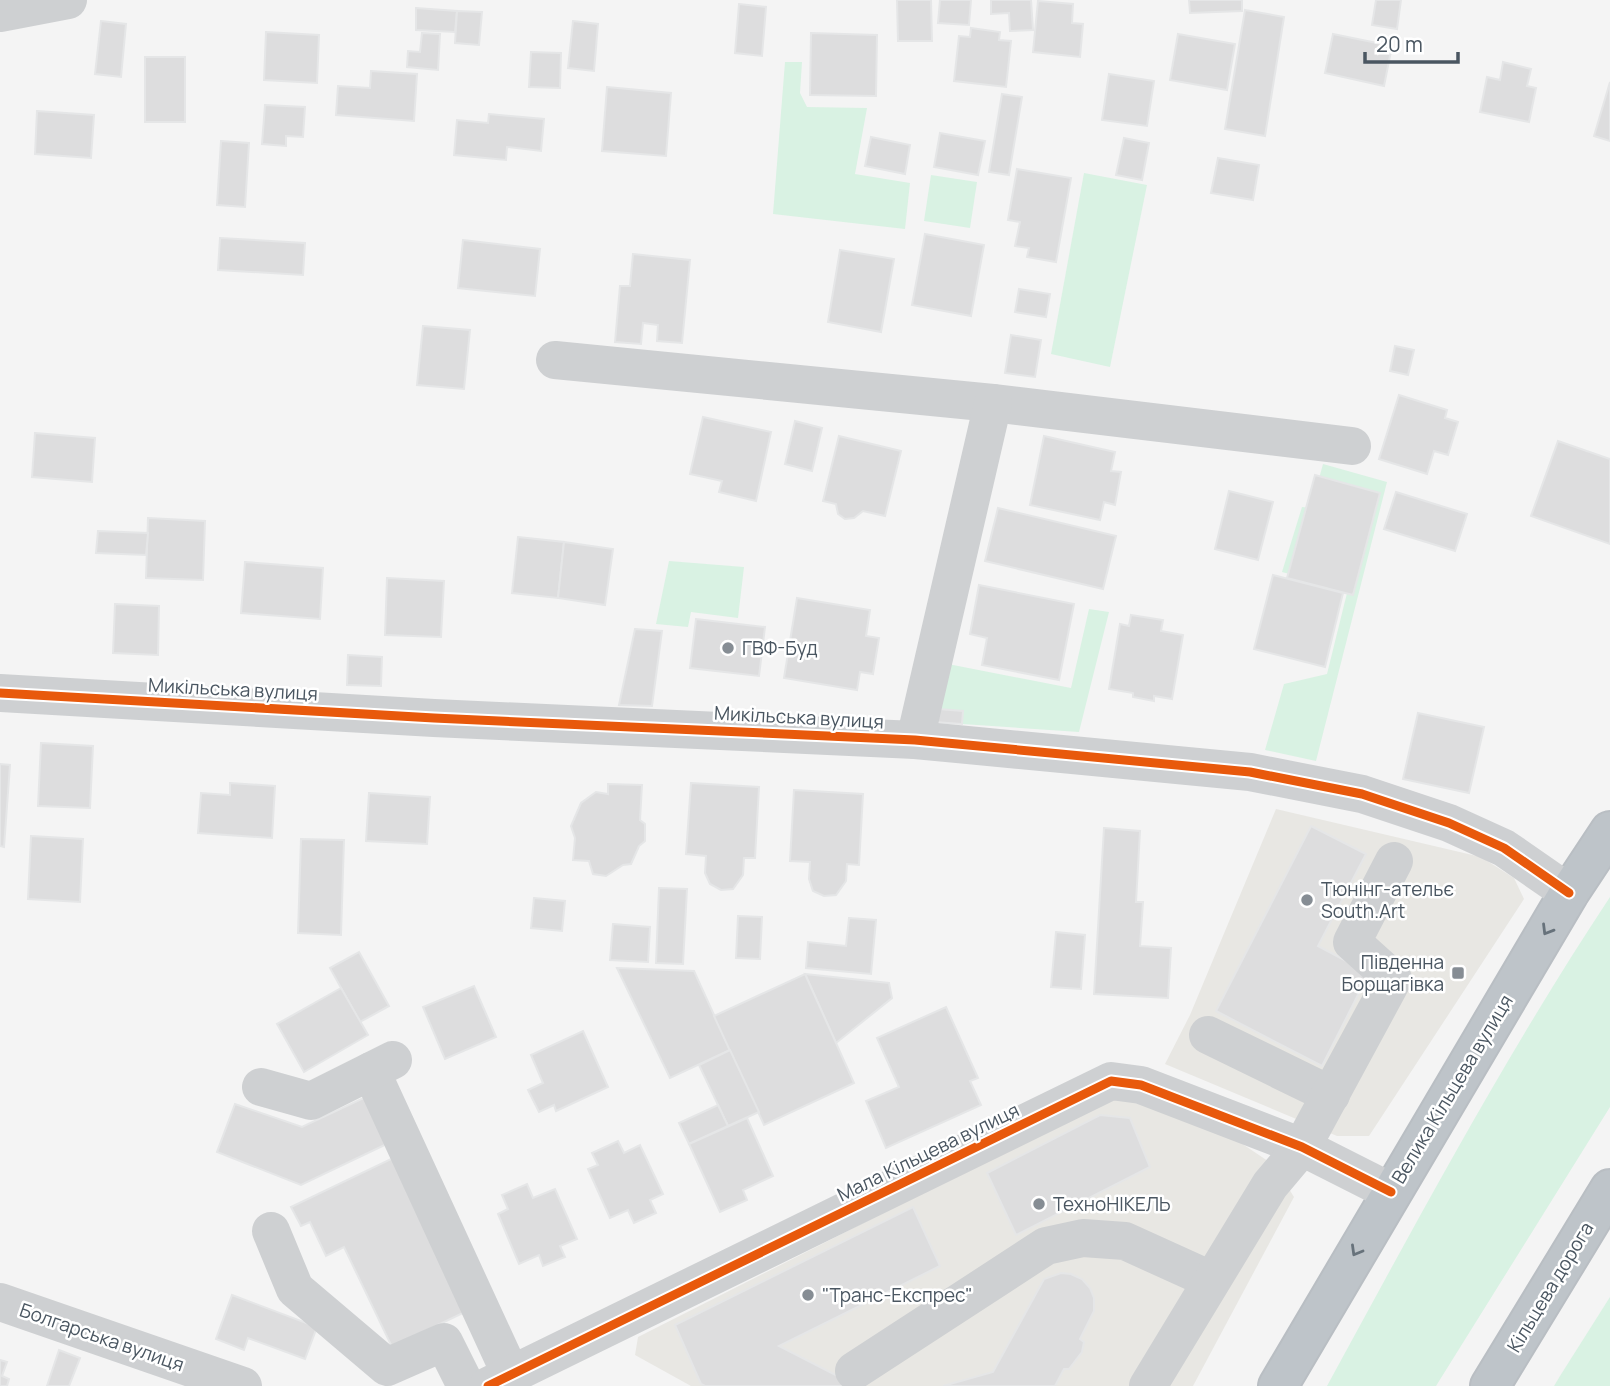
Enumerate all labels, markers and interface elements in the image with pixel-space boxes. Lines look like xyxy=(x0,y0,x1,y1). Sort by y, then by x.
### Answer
scale bar xyxy=(1365,21,1458,65)
text: 20 m xyxy=(1376,30,1423,58)
place label: ГВФ-Буд xyxy=(742,635,818,661)
marker: ГВФ-Буд xyxy=(720,640,736,656)
street label: Микільська вулиця xyxy=(147,672,319,706)
street label: Микільська вулиця xyxy=(713,700,885,734)
place label: Тюнінг-ательє South.Art xyxy=(1321,876,1454,924)
marker: Тюнінг-ательє South.Art xyxy=(1299,892,1315,908)
one-way arrow xyxy=(1542,922,1555,935)
place label: Південна Борщагівка xyxy=(1341,949,1444,997)
marker: Південна Борщагівка xyxy=(1450,965,1466,981)
street label: Велика Кільцева вулиця xyxy=(1385,990,1519,1188)
street label: Мала Кільцева вулиця xyxy=(833,1097,1023,1207)
place label: ТехноНІКЕЛЬ xyxy=(1053,1191,1171,1217)
marker: ТехноНІКЕЛЬ xyxy=(1031,1196,1047,1212)
street label: Кільцева дорога xyxy=(1501,1217,1599,1357)
one-way arrow xyxy=(1352,1243,1365,1256)
place label: "Транс-Експрес" xyxy=(822,1282,973,1308)
marker: "Транс-Експрес" xyxy=(800,1287,816,1303)
street label: Болгарська вулиця xyxy=(16,1297,188,1377)

